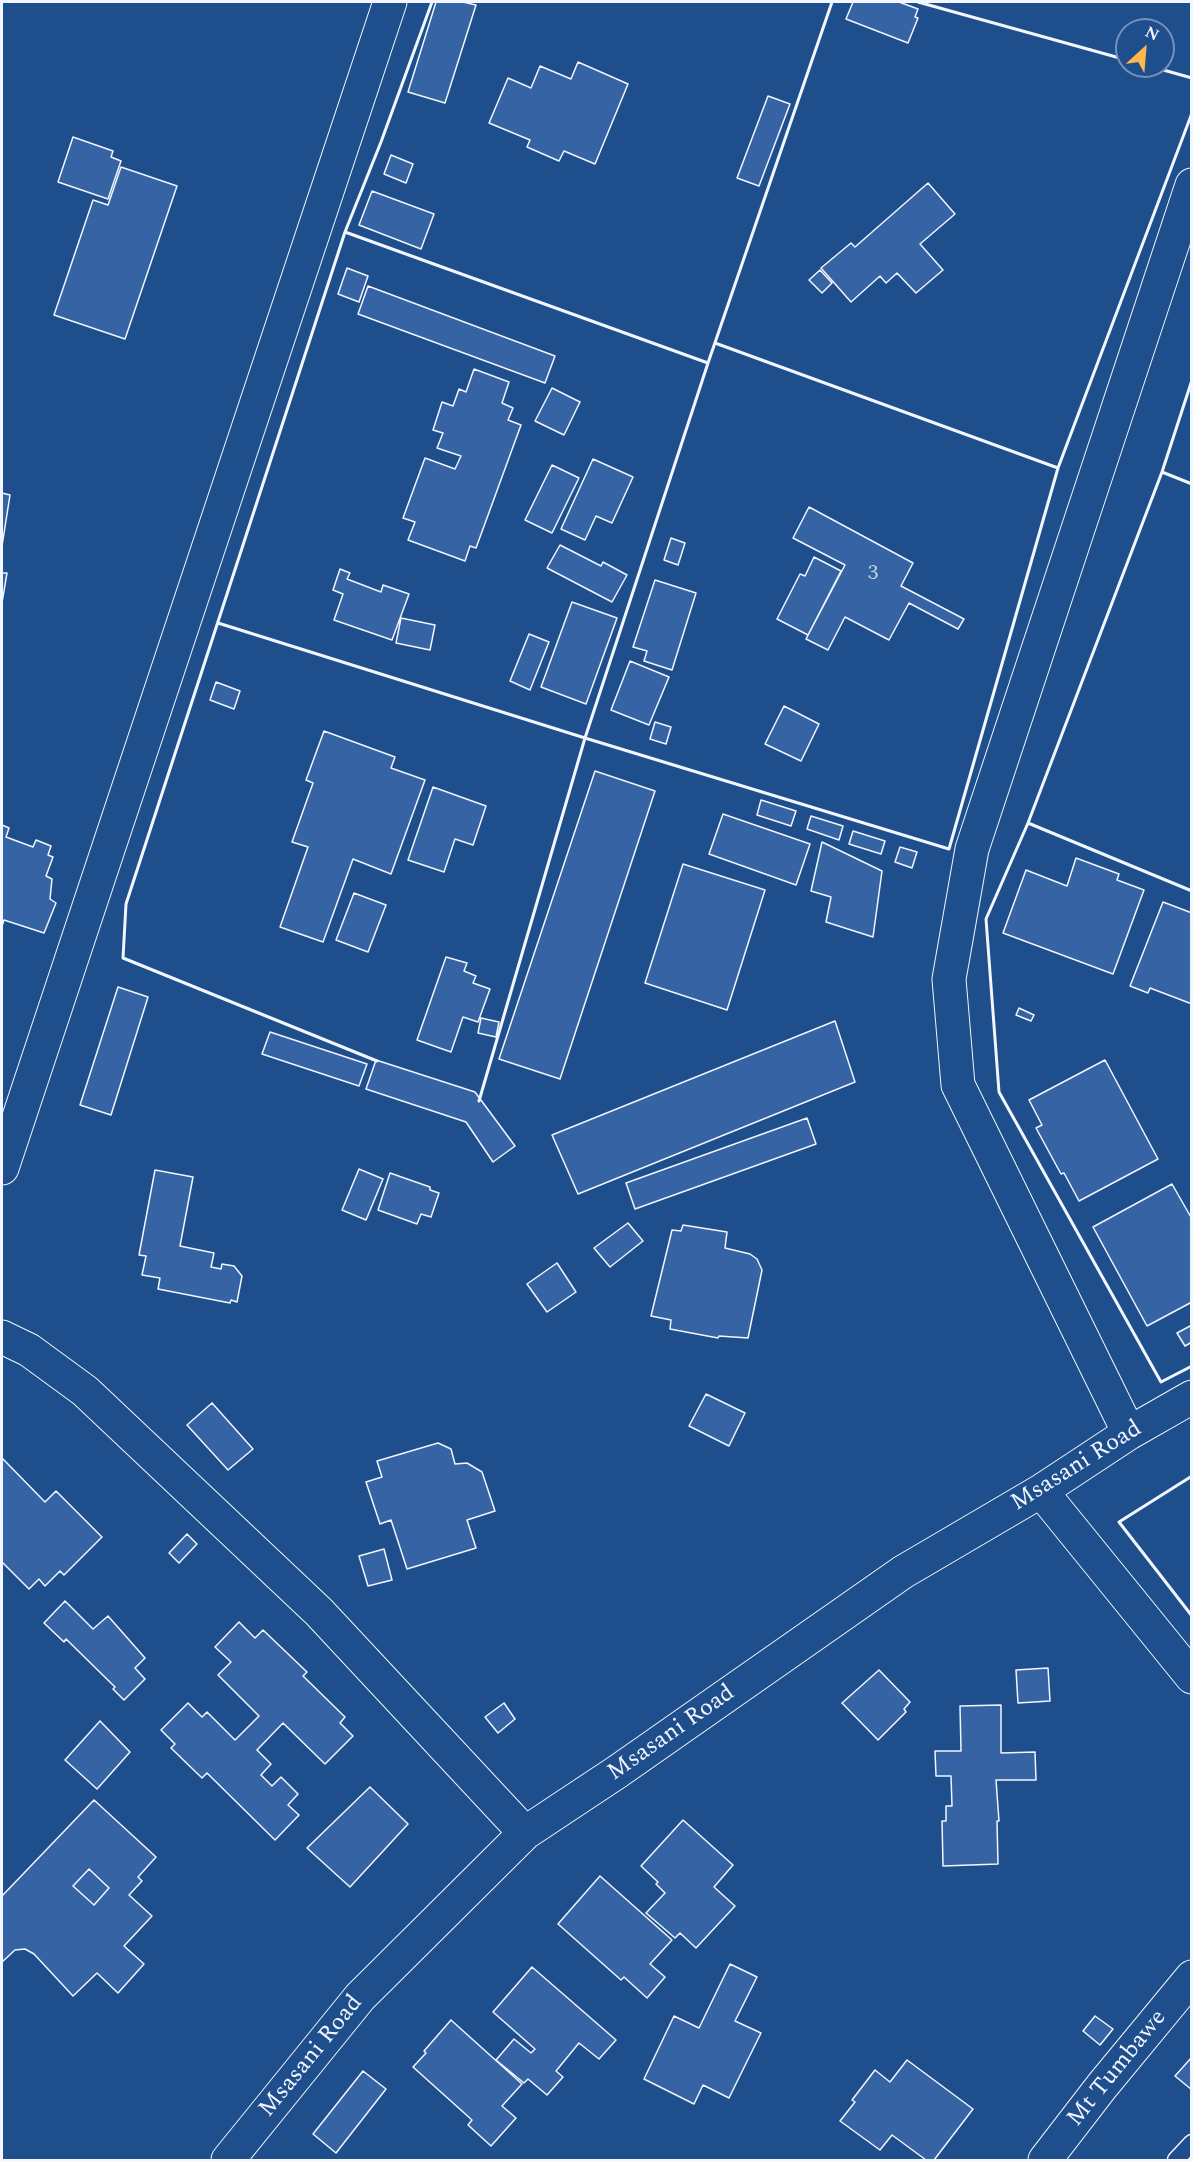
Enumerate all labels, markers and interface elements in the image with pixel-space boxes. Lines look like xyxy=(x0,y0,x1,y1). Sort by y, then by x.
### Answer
north arrow xyxy=(1115,18,1175,78)
text: N xyxy=(1141,20,1163,47)
house number: 3 xyxy=(868,562,878,588)
street label: Msasani Road xyxy=(1006,1415,1148,1519)
street label: Msasani Road xyxy=(603,1680,741,1788)
street label: Msasani Road xyxy=(254,1990,370,2124)
street label: Mt Tumbawe xyxy=(1062,2005,1174,2133)

